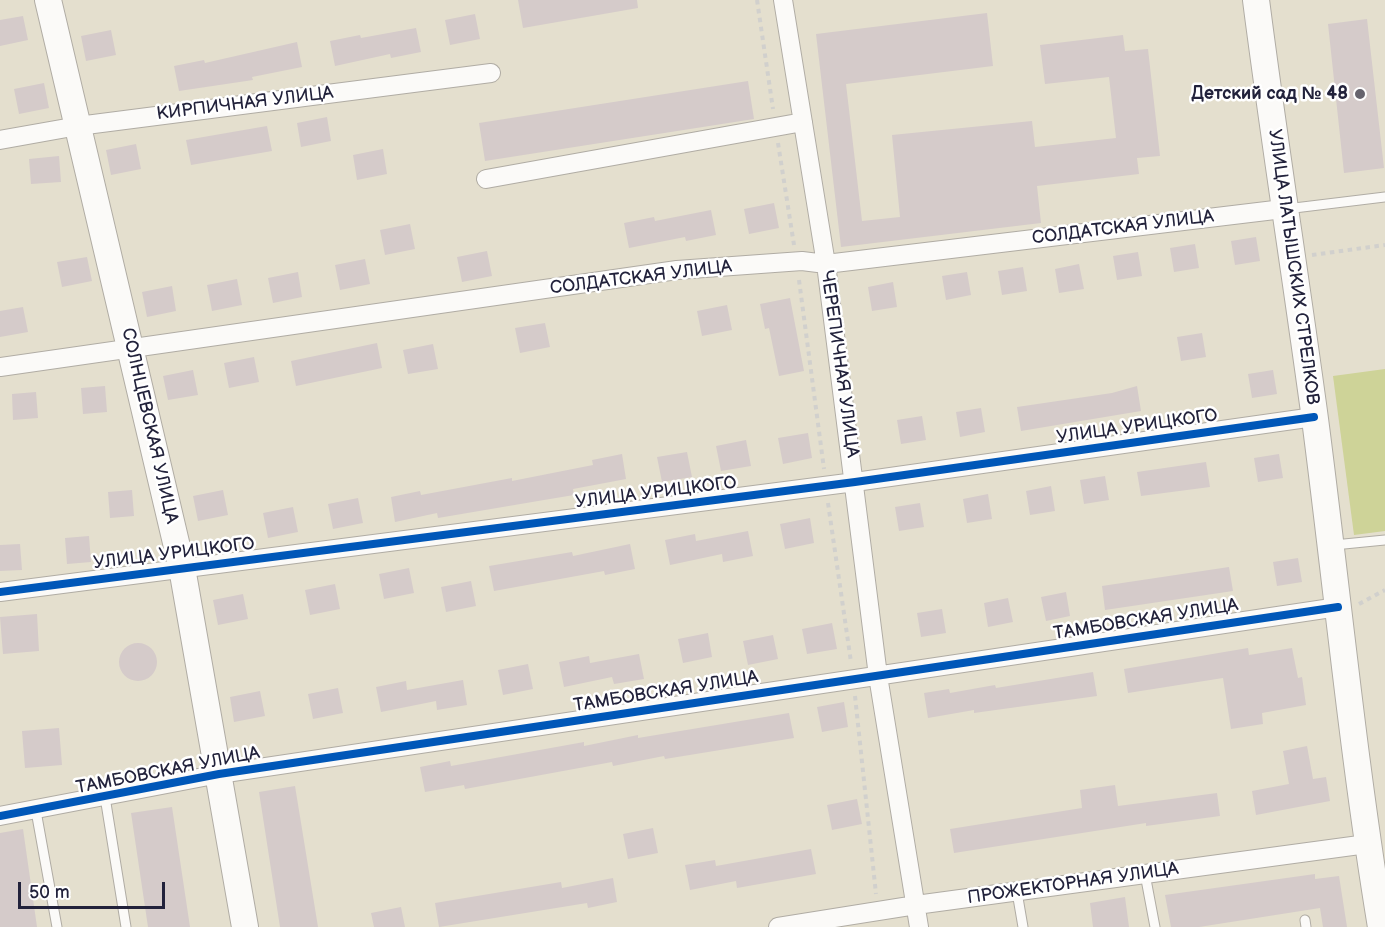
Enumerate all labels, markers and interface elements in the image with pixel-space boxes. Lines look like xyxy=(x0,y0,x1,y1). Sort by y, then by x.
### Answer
street label: КИРПИЧНАЯ УЛИЦА xyxy=(155,82,335,126)
place label: Детский сад № 48 xyxy=(1191,83,1348,105)
marker: Детский сад № 48 xyxy=(1353,87,1367,101)
street label: УЛИЦА ЛАТЫШСКИХ СТРЕЛКОВ xyxy=(1263,128,1323,406)
street label: СОЛДАТСКАЯ УЛИЦА xyxy=(1031,206,1215,250)
street label: СОЛДАТСКАЯ УЛИЦА xyxy=(549,256,733,300)
street label: ЧЕРЕПИЧНАЯ УЛИЦА xyxy=(815,269,863,459)
street label: СОЛНЦЕВСКАЯ УЛИЦА xyxy=(116,326,182,526)
street label: УЛИЦА УРИЦКОГО xyxy=(1055,405,1219,449)
street label: УЛИЦА УРИЦКОГО xyxy=(574,472,738,514)
street label: УЛИЦА УРИЦКОГО xyxy=(92,533,256,575)
street label: ТАМБОВСКАЯ УЛИЦА xyxy=(1052,595,1240,645)
street label: ТАМБОВСКАЯ УЛИЦА xyxy=(572,667,760,717)
street label: ТАМБОВСКАЯ УЛИЦА xyxy=(74,743,262,799)
street label: ПРОЖЕКТОРНАЯ УЛИЦА xyxy=(966,858,1180,910)
scale bar xyxy=(21,870,168,908)
text: 50 m xyxy=(29,882,70,903)

